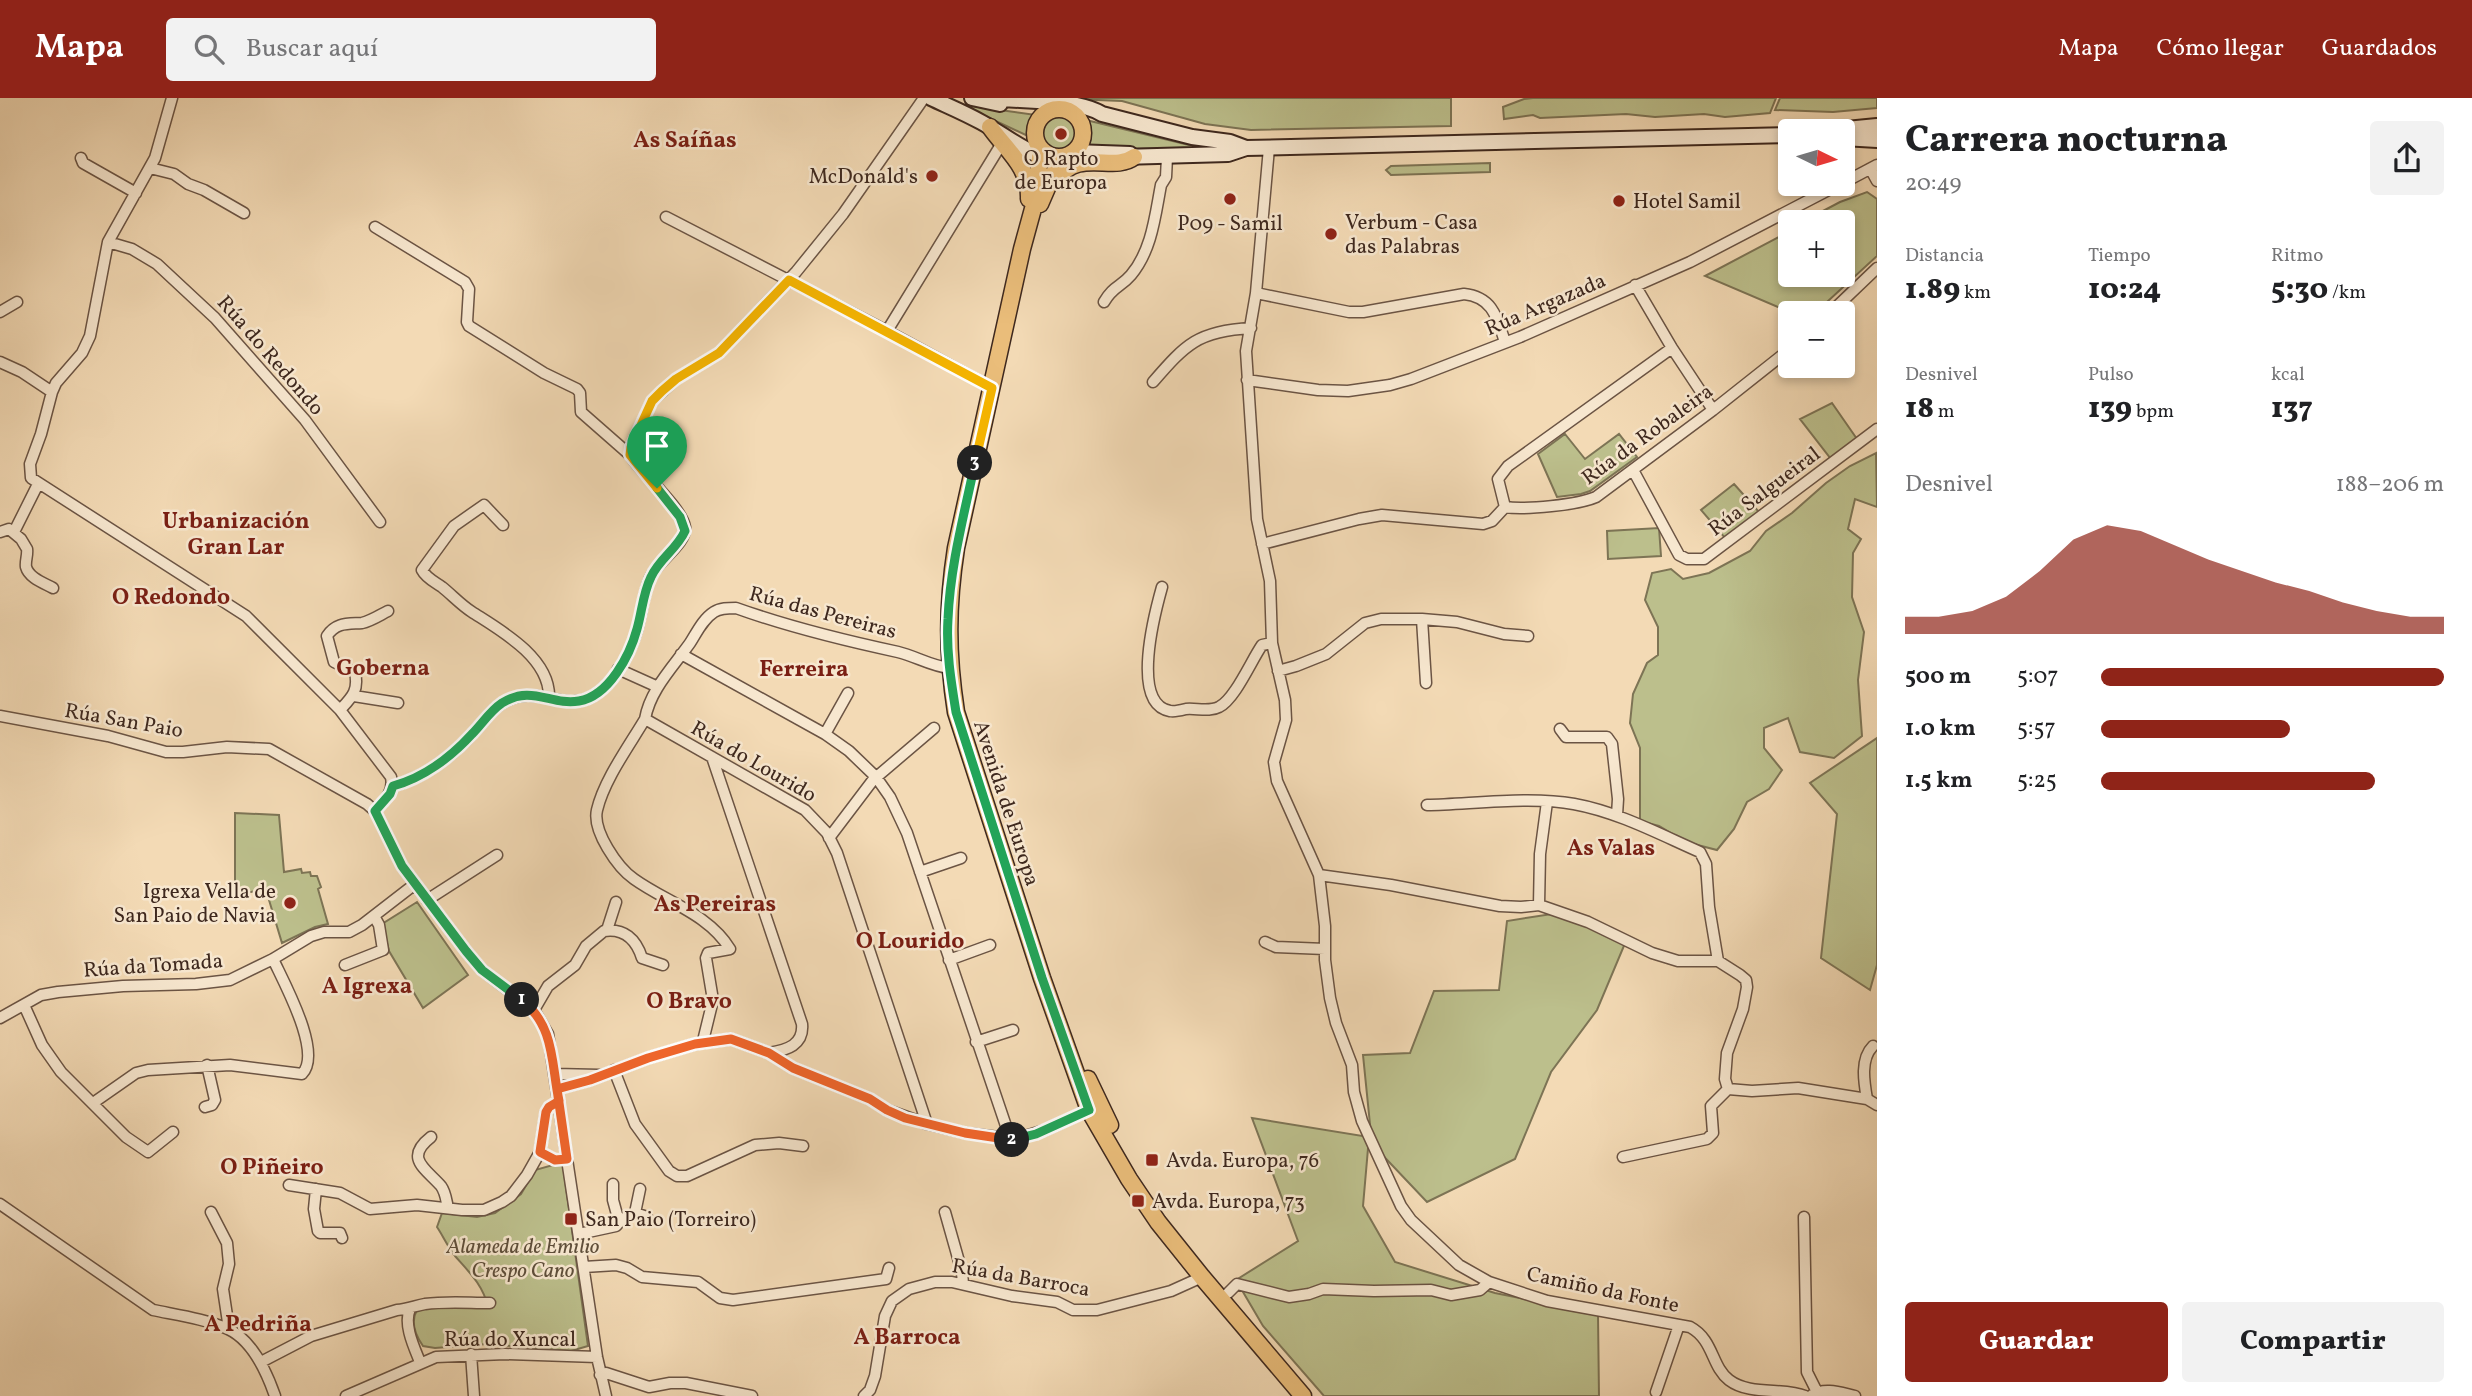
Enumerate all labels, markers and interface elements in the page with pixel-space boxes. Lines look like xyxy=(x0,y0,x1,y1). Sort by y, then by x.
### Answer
search box xyxy=(166,18,656,81)
text: Mapa xyxy=(35,26,124,72)
icon: search xyxy=(190,30,228,68)
text: Buscar aquí xyxy=(246,31,378,67)
text: Mapa xyxy=(2059,32,2119,66)
text: Cómo llegar xyxy=(2157,32,2284,66)
text: Guardados xyxy=(2322,32,2437,66)
text: Carrera nocturna xyxy=(1905,115,2228,168)
north arrow xyxy=(1778,119,1855,196)
map controls xyxy=(1778,119,1855,378)
button: share xyxy=(2370,121,2444,195)
district label: As Saíñas xyxy=(633,125,737,157)
marker: O Rapto de Europa xyxy=(1053,126,1069,142)
place label: O Rapto de Europa xyxy=(1015,145,1107,198)
place label: McDonald's xyxy=(809,163,918,192)
marker: McDonald's xyxy=(924,168,940,184)
text: 20:49 xyxy=(1905,168,1961,200)
place label: Hotel Samil xyxy=(1633,188,1741,217)
marker: P09 - Samil xyxy=(1222,191,1238,207)
marker: Hotel Samil xyxy=(1611,193,1627,209)
place label: Verbum - Casa das Palabras xyxy=(1345,209,1478,262)
place label: P09 - Samil xyxy=(1177,210,1283,239)
button: + xyxy=(1778,210,1855,287)
marker: Verbum - Casa das Palabras xyxy=(1323,226,1339,242)
text: Distancia xyxy=(1905,243,1984,269)
text: Tiempo xyxy=(2088,243,2151,269)
text: Ritmo xyxy=(2271,243,2323,269)
street label: Rúa Argazada xyxy=(1481,267,1611,344)
text: 1.89 xyxy=(1905,269,1960,311)
text: 10:24 xyxy=(2088,269,2161,311)
text: 5:30 xyxy=(2271,269,2328,311)
text: km xyxy=(1960,280,1991,306)
text: /km xyxy=(2328,280,2366,306)
street label: Rúa do Redondo xyxy=(210,290,330,422)
button: − xyxy=(1778,301,1855,378)
text: Desnivel xyxy=(1905,362,1978,388)
text: Pulso xyxy=(2088,362,2134,388)
text: kcal xyxy=(2271,362,2305,388)
street label: Rúa da Robaleira xyxy=(1576,378,1720,493)
text: 18 xyxy=(1905,388,1934,430)
text: 139 xyxy=(2088,388,2132,430)
text: 137 xyxy=(2271,388,2313,430)
text: m xyxy=(1934,399,1955,425)
text: bpm xyxy=(2132,399,2174,425)
pin xyxy=(627,416,687,488)
icon: arrive xyxy=(638,427,676,465)
street label: Rúa Salgueiral xyxy=(1703,440,1827,544)
pin: 3 xyxy=(958,446,992,480)
text: 3 xyxy=(970,449,979,475)
text: Desnivel xyxy=(1905,469,1993,501)
text: 188–206 m xyxy=(2336,469,2444,501)
district label: Urbanización Gran Lar xyxy=(162,506,310,564)
street label: Rúa das Pereiras xyxy=(746,580,899,647)
district label: O Redondo xyxy=(112,582,230,614)
district label: Goberna xyxy=(336,653,430,685)
district label: Ferreira xyxy=(759,654,849,686)
text: 500 m xyxy=(1905,661,1971,693)
text: 5:07 xyxy=(2017,661,2058,693)
street label: Rúa San Paio xyxy=(62,697,185,746)
text: 1.0 km xyxy=(1905,713,1976,745)
text: 5:57 xyxy=(2017,713,2056,745)
street label: Rúa do Lourido xyxy=(685,714,822,810)
street label: Avenida de Europa xyxy=(965,717,1046,890)
text: 1.5 km xyxy=(1905,765,1972,797)
text: 5:25 xyxy=(2017,765,2057,797)
district label: As Valas xyxy=(1567,833,1655,865)
place label: Igrexa Vella de San Paio de Navia xyxy=(114,878,276,931)
district label: As Pereiras xyxy=(654,889,776,921)
marker: Igrexa Vella de San Paio de Navia xyxy=(282,895,298,911)
district label: O Lourido xyxy=(856,926,964,958)
street label: Rúa da Tomada xyxy=(82,947,224,986)
district label: A Igrexa xyxy=(322,971,412,1003)
pin: 1 xyxy=(504,982,540,1018)
text: 1 xyxy=(518,986,525,1012)
district label: O Bravo xyxy=(646,986,732,1018)
pin: 2 xyxy=(995,1122,1030,1158)
text: 2 xyxy=(1007,1126,1016,1152)
place label: Avda. Europa, 76 xyxy=(1166,1147,1319,1176)
district label: O Piñeiro xyxy=(220,1152,324,1184)
marker: Avda. Europa, 76 xyxy=(1144,1152,1160,1168)
place label: Avda. Europa, 73 xyxy=(1152,1188,1305,1217)
marker: Avda. Europa, 73 xyxy=(1130,1193,1146,1209)
place label: San Paio (Torreiro) xyxy=(585,1206,756,1235)
marker: San Paio (Torreiro) xyxy=(563,1211,579,1227)
park label: Alameda de Emilio Crespo Cano xyxy=(446,1233,600,1286)
street label: Rúa da Barroca xyxy=(950,1252,1092,1305)
street label: Camiño da Fonte xyxy=(1524,1260,1682,1321)
button: Guardar xyxy=(1905,1302,2168,1382)
button: Compartir xyxy=(2182,1302,2444,1382)
district label: A Pedriña xyxy=(204,1309,312,1341)
district label: A Barroca xyxy=(853,1322,961,1354)
street label: Rúa do Xuncal xyxy=(444,1326,576,1355)

